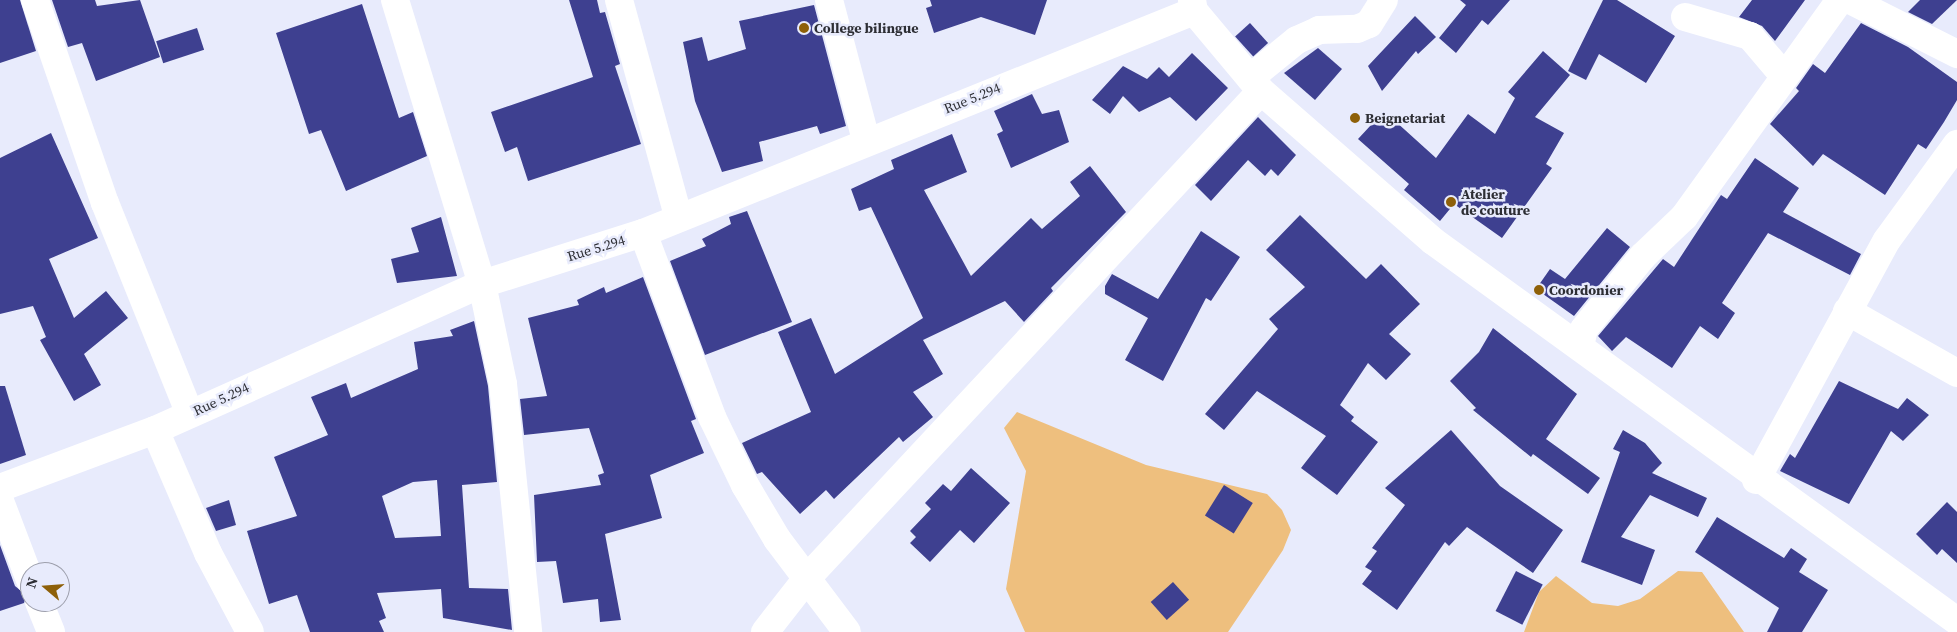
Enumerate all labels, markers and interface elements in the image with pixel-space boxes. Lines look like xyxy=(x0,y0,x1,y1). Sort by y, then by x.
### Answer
place label: College bilingue xyxy=(814,20,918,36)
marker: College bilingue xyxy=(798,22,810,34)
street label: Rue 5.294 xyxy=(941,79,1003,117)
place label: Beignetariat xyxy=(1365,110,1445,126)
marker: Beignetariat xyxy=(1349,112,1361,124)
place label: Atelier de couture xyxy=(1461,186,1530,218)
marker: Atelier de couture xyxy=(1445,196,1457,208)
street label: Rue 5.294 xyxy=(565,231,627,265)
place label: Coordonier xyxy=(1549,282,1623,298)
marker: Coordonier xyxy=(1533,284,1545,296)
street label: Rue 5.294 xyxy=(190,379,252,419)
north arrow xyxy=(20,562,70,612)
text: N xyxy=(21,575,43,591)

